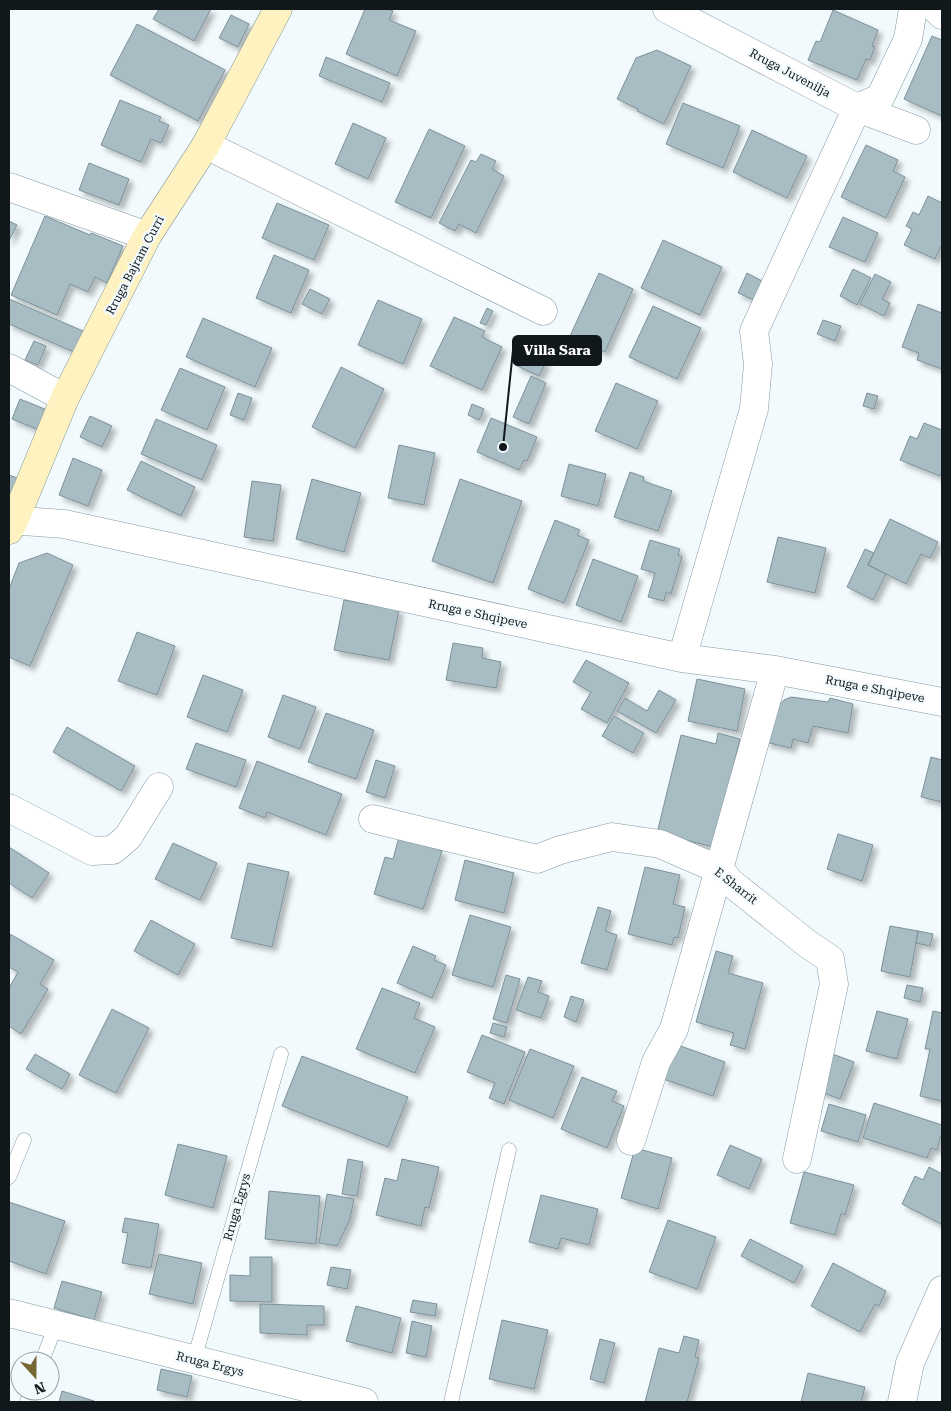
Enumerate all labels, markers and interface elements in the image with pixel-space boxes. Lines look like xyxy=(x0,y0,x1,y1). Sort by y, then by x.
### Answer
street label: Rruga Juvenilja xyxy=(747,46,833,100)
street label: Rruga Bajram Curri xyxy=(103,213,167,317)
callout: Villa Sara xyxy=(513,336,601,365)
text: Villa Sara xyxy=(523,342,591,358)
street label: Rruga e Shqipeve xyxy=(427,597,529,631)
street label: Rruga e Shqipeve xyxy=(824,673,926,706)
street label: E Sharrit xyxy=(712,865,761,907)
street label: Rruga Egrys xyxy=(221,1171,253,1242)
street label: Rruga Ergys xyxy=(175,1349,245,1379)
north arrow xyxy=(10,1351,60,1401)
text: N xyxy=(32,1379,48,1398)

